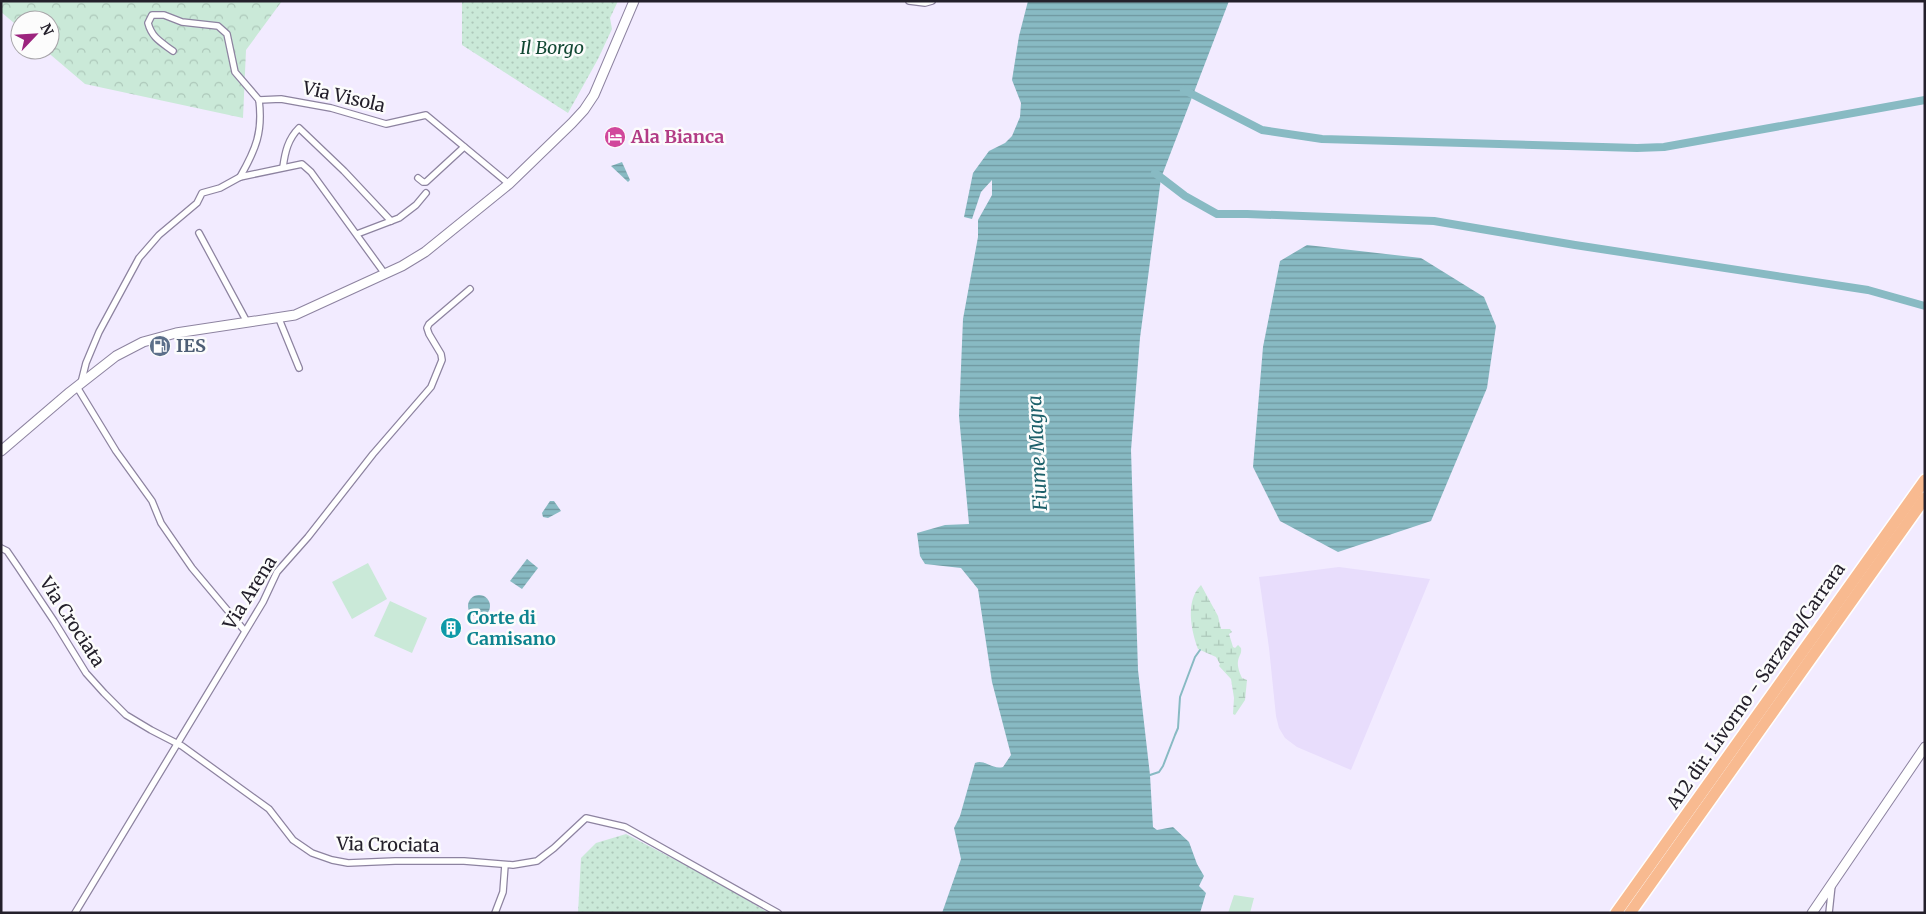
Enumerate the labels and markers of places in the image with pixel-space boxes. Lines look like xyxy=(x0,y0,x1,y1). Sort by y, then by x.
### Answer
hotel icon: Ala Bianca xyxy=(603,125,627,149)
place label: Ala Bianca xyxy=(630,125,724,148)
fuel station icon: IES xyxy=(148,334,172,358)
place label: IES xyxy=(176,334,206,357)
place label: Corte di Camisano xyxy=(467,606,556,650)
building icon: Corte di Camisano xyxy=(439,616,463,640)

